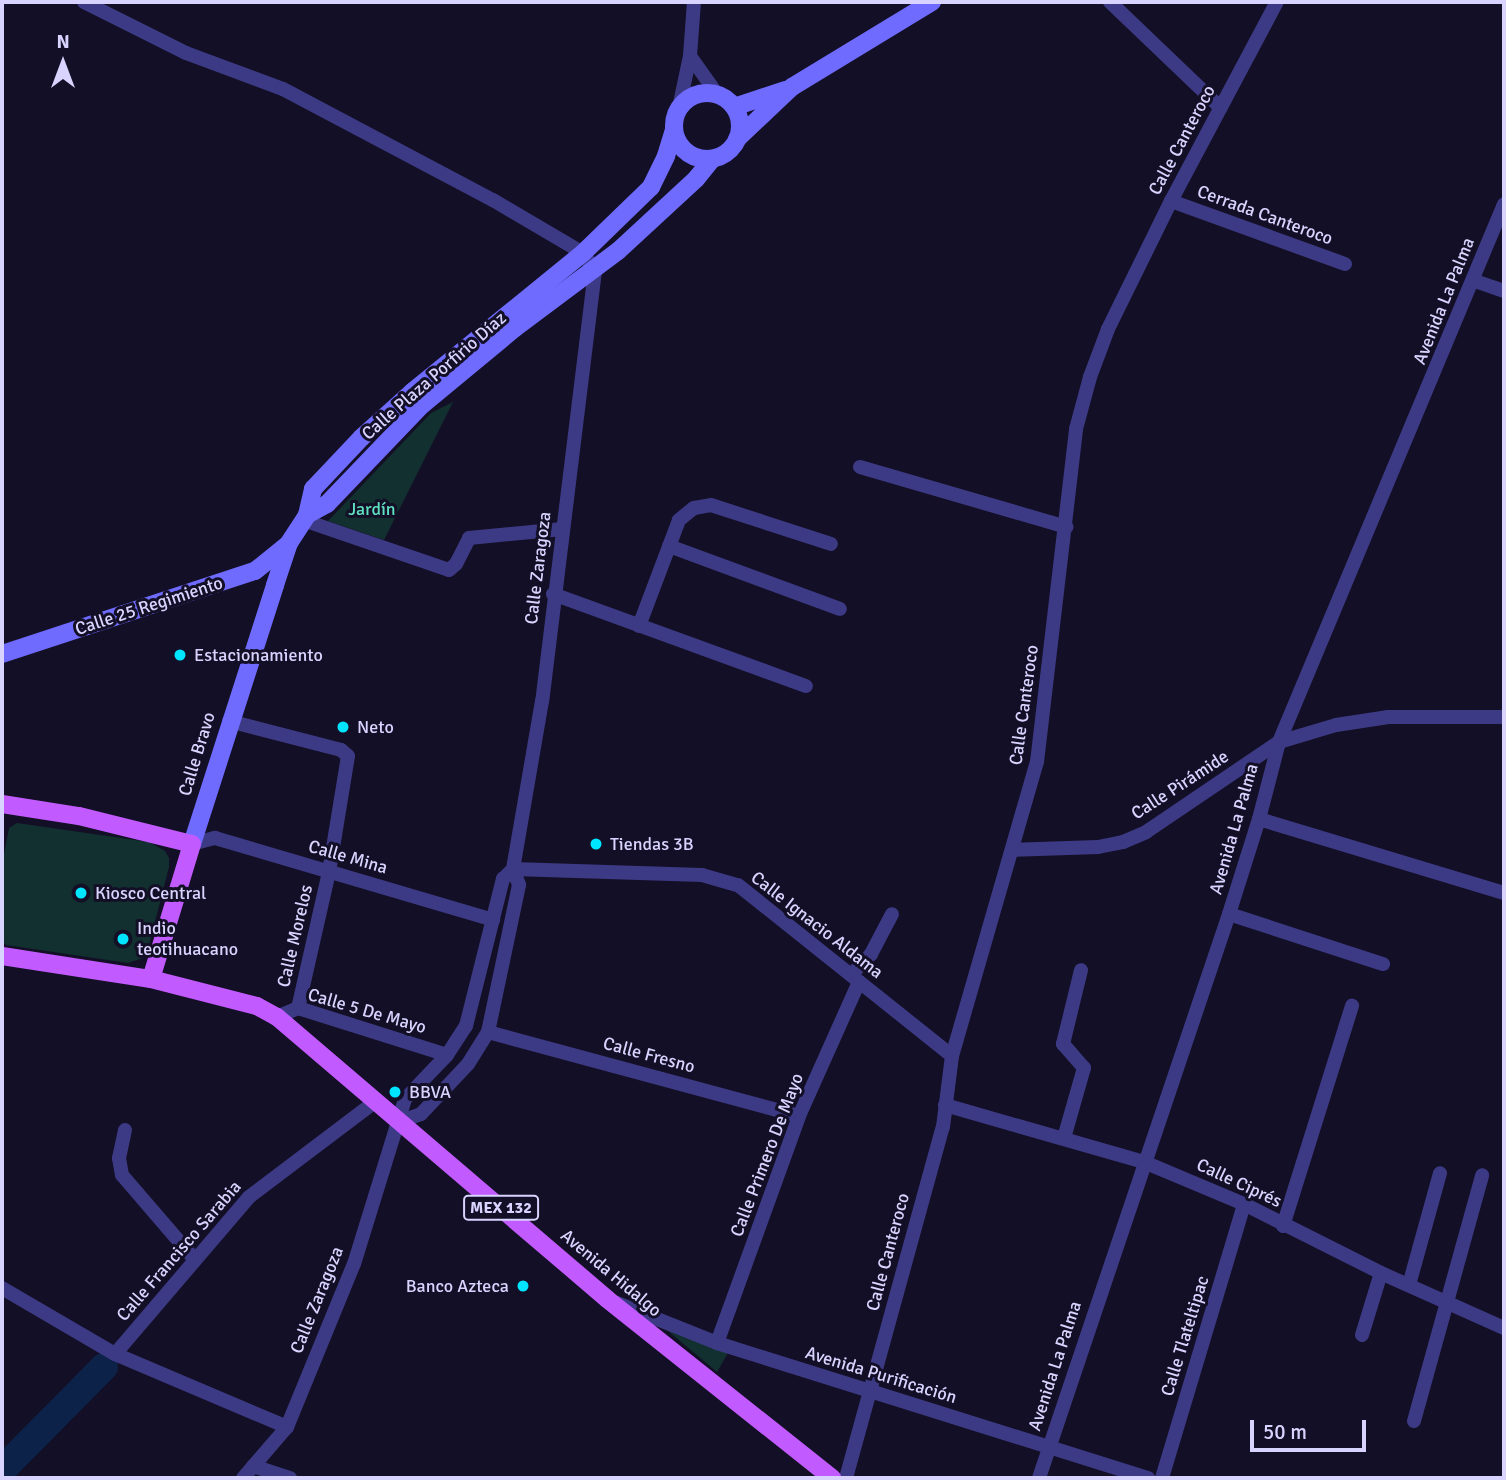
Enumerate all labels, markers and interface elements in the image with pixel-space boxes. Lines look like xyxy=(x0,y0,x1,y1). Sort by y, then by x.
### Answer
north arrow xyxy=(28,28,98,98)
text: N xyxy=(56,30,70,54)
street label: Calle Canteroco xyxy=(1144,81,1220,199)
street label: Cerrada Canteroco xyxy=(1194,180,1336,250)
street label: Avenida La Palma xyxy=(1409,234,1479,368)
street label: Calle Plaza Porfirio Díaz xyxy=(357,307,511,445)
park label: Jardín xyxy=(348,498,396,520)
street label: Calle Zaragoza xyxy=(520,510,556,626)
street label: Calle 25 Regimiento xyxy=(72,572,226,640)
street label: Calle Canteroco xyxy=(1005,643,1043,767)
place label: Estacionamiento xyxy=(194,644,323,666)
marker: Estacionamiento xyxy=(172,647,188,663)
street label: Calle Bravo xyxy=(174,710,220,798)
place label: Neto xyxy=(357,716,394,738)
marker: Neto xyxy=(335,719,351,735)
street label: Calle Pirámide xyxy=(1127,746,1233,824)
street label: Avenida La Palma xyxy=(1205,761,1263,897)
place label: Tiendas 3B xyxy=(610,833,694,855)
street label: Calle Mina xyxy=(306,835,390,879)
marker: Tiendas 3B xyxy=(588,836,604,852)
street label: Calle Ignacio Aldama xyxy=(747,867,887,983)
place label: Kiosco Central xyxy=(95,882,206,904)
street label: Calle Morelos xyxy=(273,883,317,989)
marker: Kiosco Central xyxy=(73,885,89,901)
place label: Indio teotihuacano xyxy=(137,918,238,960)
marker: Indio teotihuacano xyxy=(115,931,131,947)
street label: Calle 5 De Mayo xyxy=(305,984,429,1038)
street label: Calle Fresno xyxy=(601,1032,697,1078)
street label: Calle Primero De Mayo xyxy=(726,1070,808,1240)
place label: BBVA xyxy=(409,1081,451,1103)
marker: BBVA xyxy=(387,1084,403,1100)
street label: Calle Ciprés xyxy=(1193,1154,1285,1212)
street label: Calle Francisco Sarabia xyxy=(112,1176,246,1326)
street label: Calle Canteroco xyxy=(862,1191,914,1313)
road number: MEX 132 xyxy=(462,1196,540,1220)
street label: Avenida Hidalgo xyxy=(556,1225,666,1321)
street label: Calle Zaragoza xyxy=(286,1243,348,1357)
street label: Calle Tlateltipac xyxy=(1156,1273,1214,1399)
place label: Banco Azteca xyxy=(406,1275,509,1297)
marker: Banco Azteca xyxy=(515,1278,531,1294)
street label: Avenida La Palma xyxy=(1024,1298,1086,1434)
street label: Avenida Purificación xyxy=(803,1342,959,1408)
scale bar xyxy=(1254,1406,1370,1450)
text: 50 m xyxy=(1263,1419,1307,1445)

